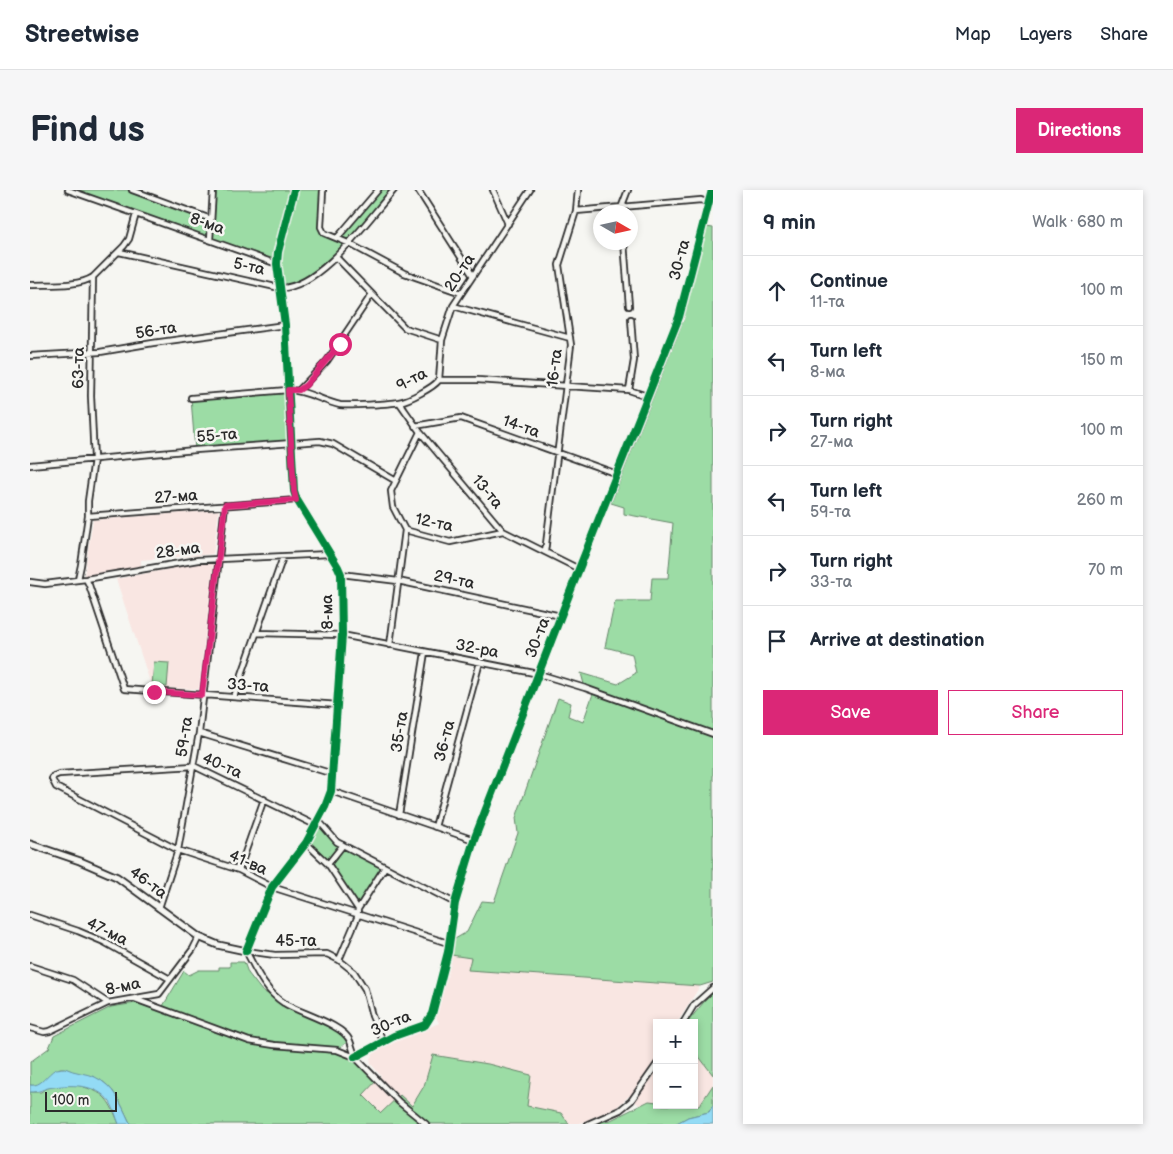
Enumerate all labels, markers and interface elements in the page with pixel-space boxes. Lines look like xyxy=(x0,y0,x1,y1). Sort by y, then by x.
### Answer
text: Streetwise xyxy=(25,20,139,49)
text: Map xyxy=(955,24,991,45)
text: Layers xyxy=(1019,24,1072,45)
text: Share xyxy=(1100,24,1148,45)
button: Directions xyxy=(1016,108,1143,153)
text: Find us xyxy=(30,109,145,152)
north arrow xyxy=(593,205,638,250)
street label: 8-ма xyxy=(187,209,227,239)
text: 9 min xyxy=(763,210,816,235)
text: Walk · 680 m xyxy=(1032,213,1123,232)
street label: 30-та xyxy=(665,237,695,283)
street label: 20-та xyxy=(441,250,480,295)
street label: 5-та xyxy=(232,254,267,280)
text: Continue xyxy=(810,270,888,293)
icon: ahead xyxy=(763,277,791,305)
text: 100 m xyxy=(1080,281,1123,300)
text: 11-та xyxy=(810,293,845,312)
street label: 56-та xyxy=(134,318,178,344)
route start xyxy=(329,333,352,356)
text: Turn left xyxy=(810,340,882,363)
street label: 63-та xyxy=(69,346,89,389)
street label: 16-та xyxy=(543,347,567,388)
icon: left xyxy=(763,347,791,375)
text: 150 m xyxy=(1081,351,1123,370)
text: 8-ма xyxy=(810,363,845,382)
street label: 9-та xyxy=(394,364,431,396)
text: Turn right xyxy=(810,410,893,433)
street label: 14-та xyxy=(500,412,543,443)
icon: right xyxy=(763,417,791,445)
text: 100 m xyxy=(1080,421,1123,440)
street label: 55-та xyxy=(196,425,239,447)
text: 27-ма xyxy=(810,433,853,452)
street label: 13-та xyxy=(467,471,507,513)
text: Turn left xyxy=(810,480,882,503)
street label: 27-ма xyxy=(154,486,199,508)
icon: left xyxy=(763,487,791,515)
text: 260 m xyxy=(1077,491,1123,510)
text: 59-та xyxy=(810,503,851,522)
street label: 12-та xyxy=(413,510,455,536)
street label: 28-ма xyxy=(155,538,202,564)
text: Turn right xyxy=(810,550,893,573)
icon: right xyxy=(763,557,791,585)
text: 70 m xyxy=(1088,561,1123,580)
street label: 29-та xyxy=(432,566,477,594)
text: 33-та xyxy=(810,573,852,592)
street label: 8-ма xyxy=(318,594,338,630)
street label: 30-та xyxy=(522,615,555,661)
icon: arrive xyxy=(763,627,791,655)
text: Arrive at destination xyxy=(810,629,985,652)
street label: 32-ра xyxy=(454,636,501,663)
street label: 33-та xyxy=(226,675,270,697)
route end xyxy=(143,681,166,704)
button: Save xyxy=(763,690,938,735)
button: Share xyxy=(948,690,1123,735)
street label: 35-та xyxy=(387,710,413,754)
street label: 59-та xyxy=(173,715,197,759)
street label: 36-та xyxy=(430,718,460,764)
street label: 40-та xyxy=(199,749,245,783)
street label: 41-ва xyxy=(226,846,270,880)
street label: 46-та xyxy=(126,863,171,904)
street label: 47-ма xyxy=(83,914,131,950)
street label: 45-та xyxy=(275,932,317,951)
street label: 8-ма xyxy=(104,974,143,1000)
street label: 30-та xyxy=(368,1007,414,1041)
map controls xyxy=(653,1019,698,1109)
button: + xyxy=(653,1019,698,1064)
button: − xyxy=(653,1064,698,1109)
scale bar xyxy=(45,1089,118,1112)
text: 100 m xyxy=(52,1092,89,1109)

